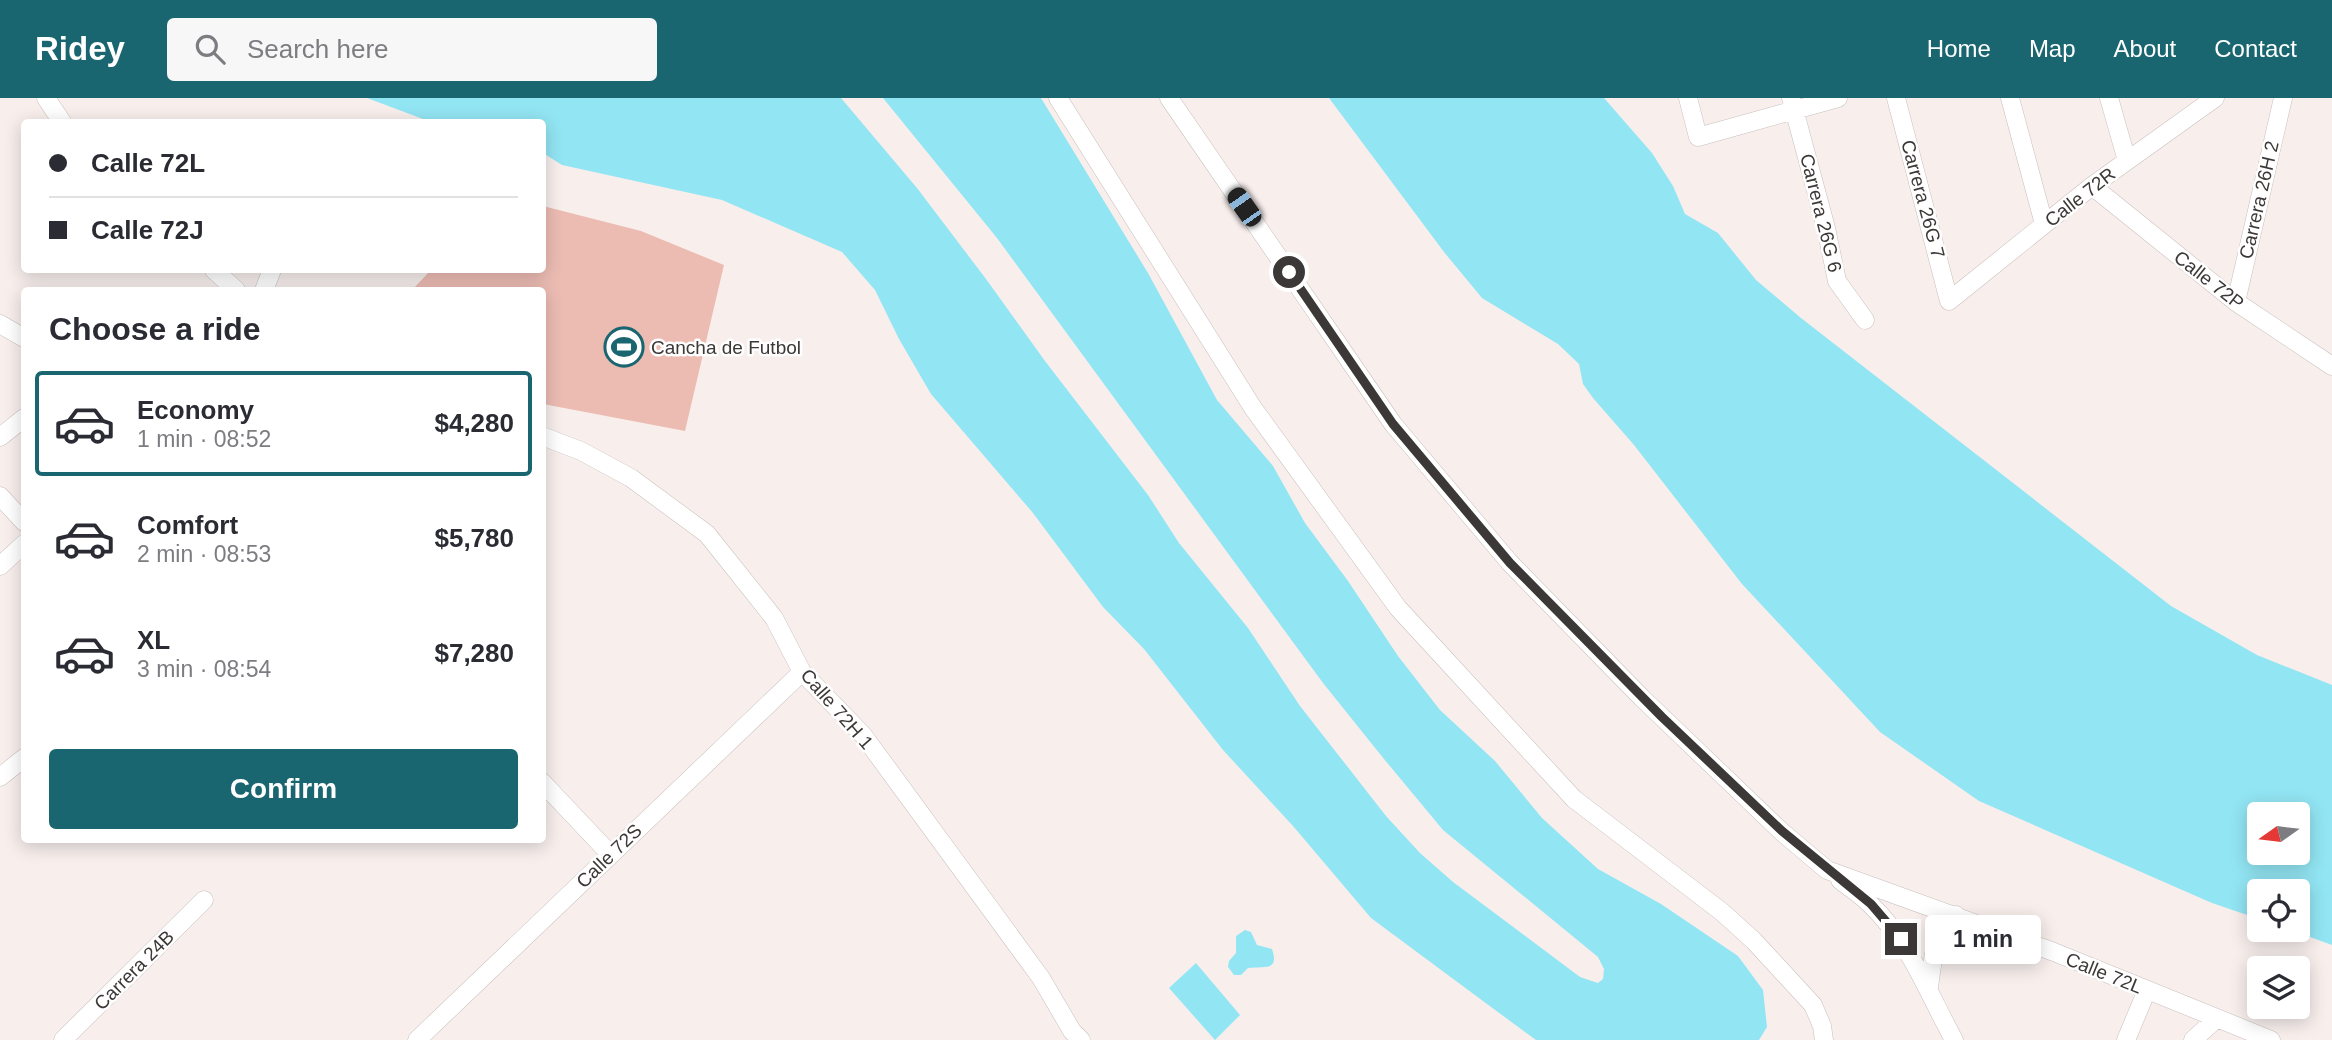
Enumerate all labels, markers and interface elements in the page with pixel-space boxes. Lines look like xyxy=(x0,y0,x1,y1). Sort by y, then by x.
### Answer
search box xyxy=(167,18,657,81)
text: Ridey xyxy=(35,30,125,67)
icon: search xyxy=(191,30,229,68)
text: Search here xyxy=(247,34,389,64)
text: Home xyxy=(1927,35,1991,62)
text: Map xyxy=(2029,35,2076,62)
text: About xyxy=(2114,35,2176,62)
text: Contact xyxy=(2214,35,2297,62)
street label: Carrera 26G 7 xyxy=(1897,138,1949,260)
street label: Carrera 26H 2 xyxy=(2235,139,2283,261)
text: Calle 72L xyxy=(91,148,205,178)
street label: Carrera 26G 6 xyxy=(1796,152,1846,274)
street label: Calle 72R xyxy=(2041,163,2119,231)
car xyxy=(1224,184,1265,230)
text: Calle 72J xyxy=(91,215,204,245)
street label: Calle 72P xyxy=(2170,246,2248,314)
route start xyxy=(1273,256,1305,288)
text: Choose a ride xyxy=(49,311,261,347)
sports icon: Cancha de Futbol xyxy=(603,326,645,368)
place label: Cancha de Futbol xyxy=(651,337,801,358)
icon: car xyxy=(53,392,116,455)
text: Economy xyxy=(137,395,254,425)
text: $4,280 xyxy=(434,408,514,438)
text: 1 min · 08:52 xyxy=(137,426,271,452)
icon: car xyxy=(53,507,116,570)
text: Comfort xyxy=(137,510,238,540)
text: $5,780 xyxy=(434,523,514,553)
text: 2 min · 08:53 xyxy=(137,541,271,567)
icon: car xyxy=(53,622,116,685)
text: XL xyxy=(137,625,170,655)
text: $7,280 xyxy=(434,638,514,668)
text: 3 min · 08:54 xyxy=(137,656,271,682)
street label: Calle 72H 1 xyxy=(797,665,877,753)
button: Confirm xyxy=(49,749,518,829)
north arrow xyxy=(2247,802,2310,864)
map controls xyxy=(2247,802,2310,1019)
street label: Calle 72S xyxy=(572,820,646,892)
button: locate xyxy=(2247,879,2310,942)
callout: 1 min xyxy=(1926,914,2041,964)
route end xyxy=(1885,923,1917,955)
street label: Carrera 24B xyxy=(90,926,178,1014)
text: 1 min xyxy=(1953,926,2013,952)
street label: Calle 72L xyxy=(2063,948,2145,998)
button: layers xyxy=(2247,956,2310,1019)

